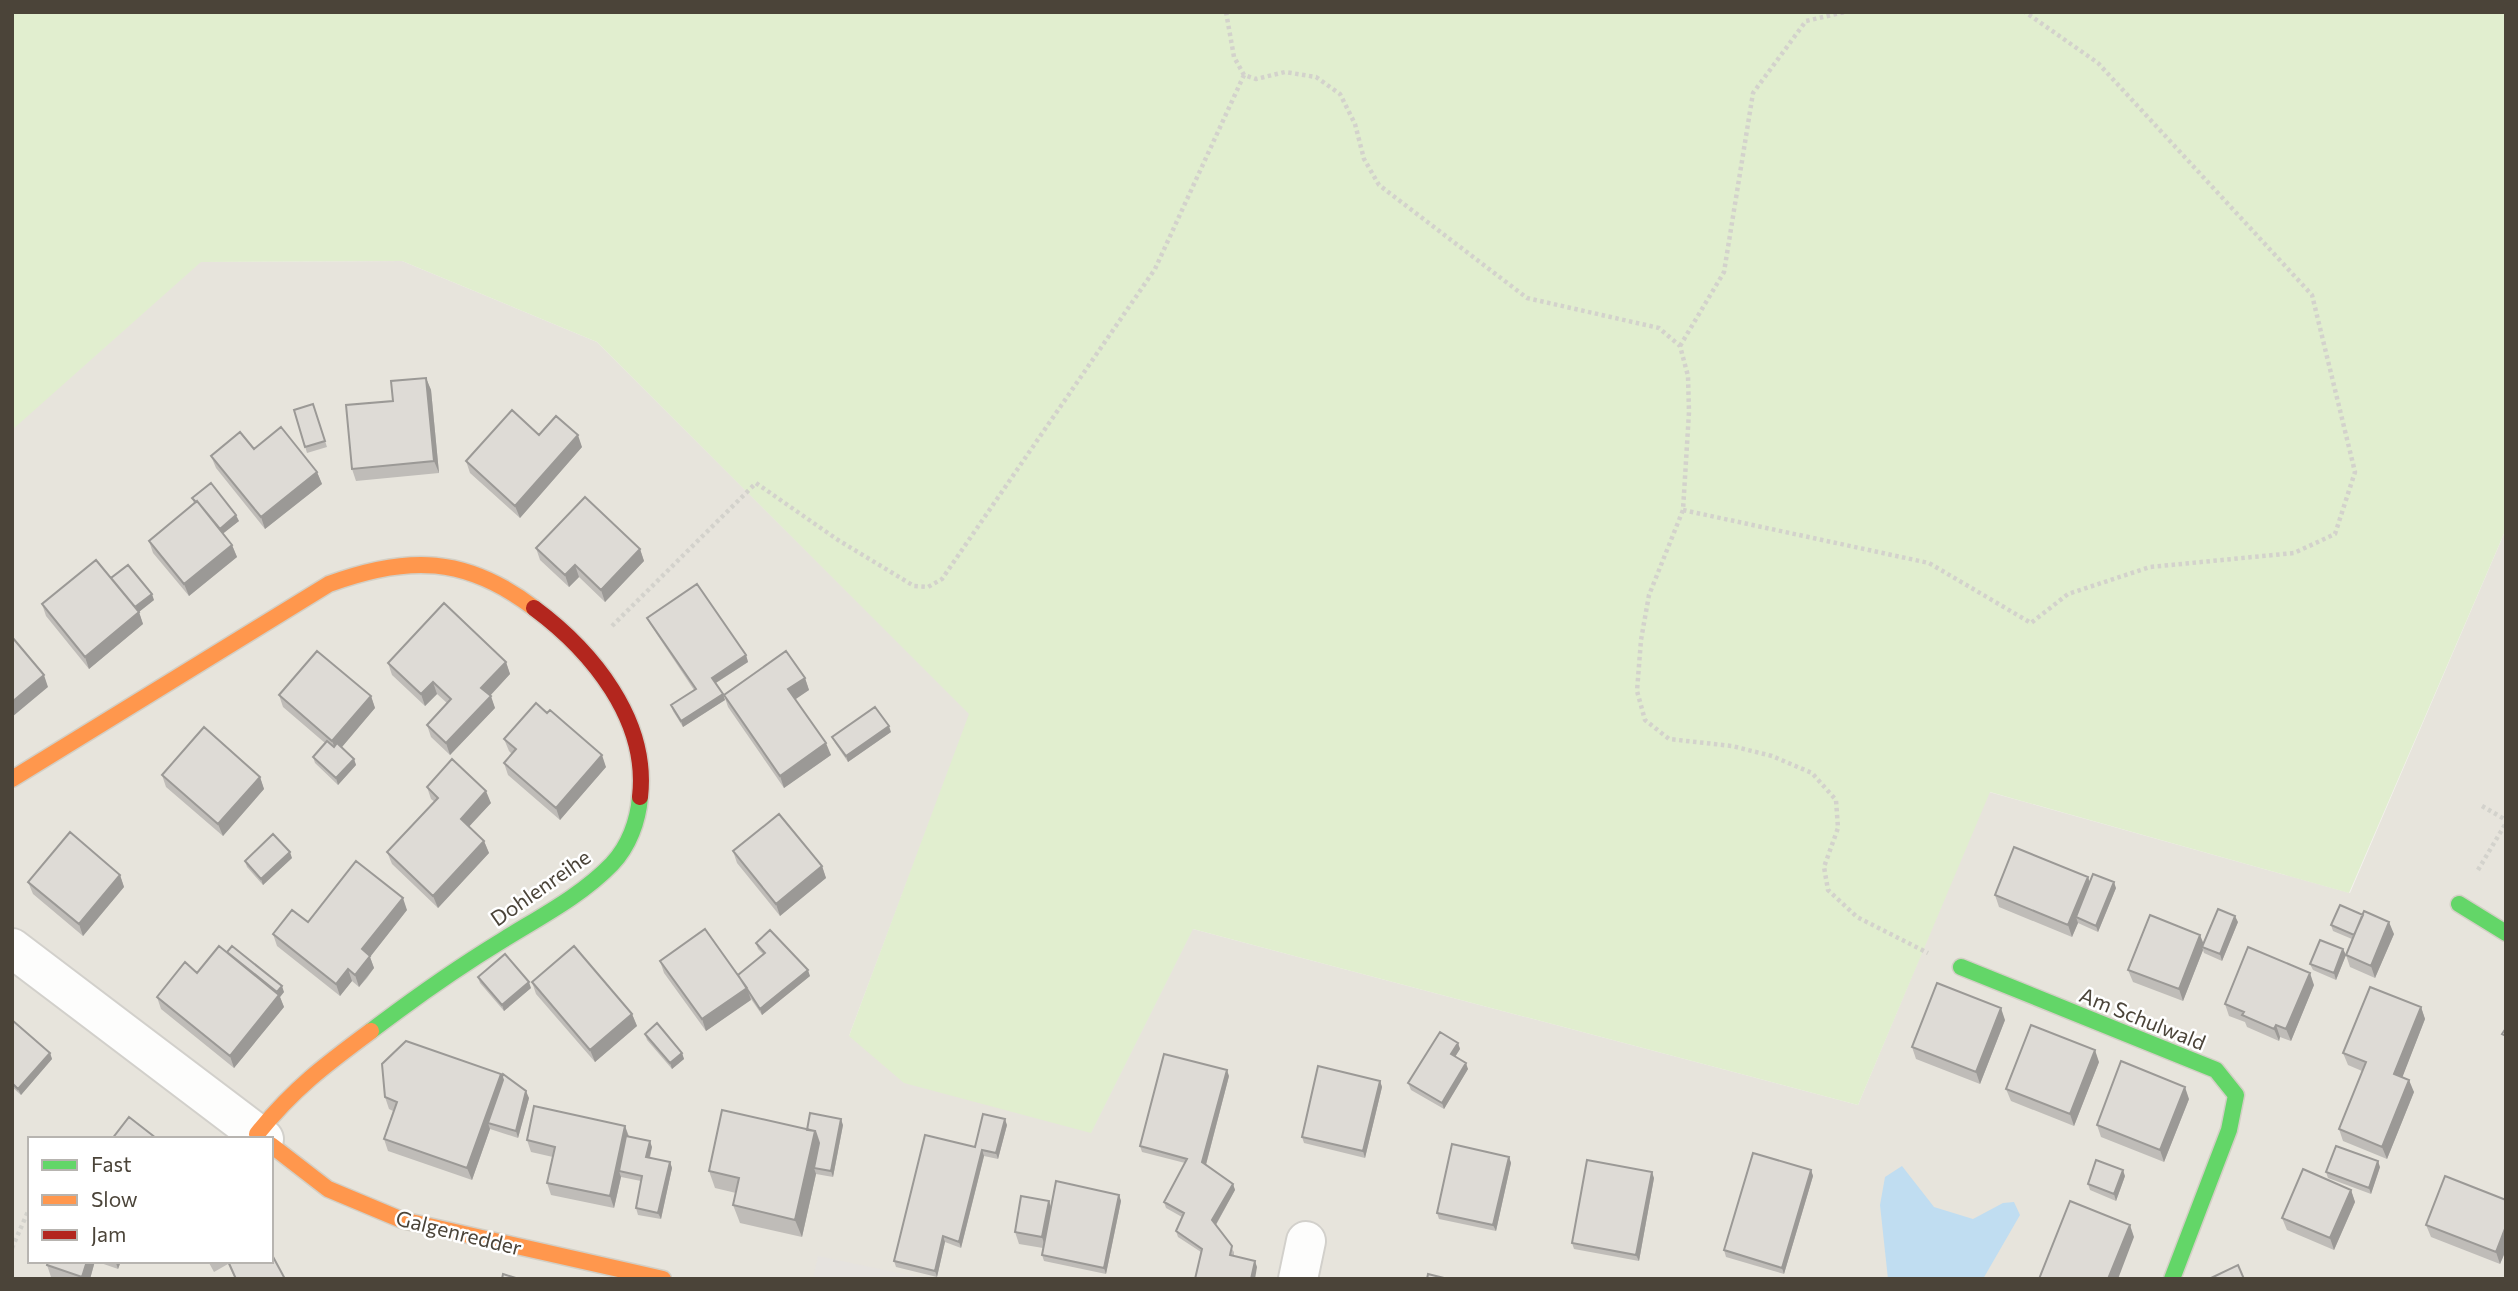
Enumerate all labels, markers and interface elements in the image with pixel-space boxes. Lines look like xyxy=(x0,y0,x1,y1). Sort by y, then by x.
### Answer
street label: Dohlenreihe xyxy=(485,843,595,931)
street label: Am Schulwald xyxy=(2076,981,2210,1055)
legend xyxy=(28,1137,273,1263)
text: Fast xyxy=(91,1151,132,1176)
text: Slow xyxy=(91,1186,138,1211)
street label: Galgenredder xyxy=(393,1204,525,1260)
text: Jam xyxy=(91,1221,126,1246)

